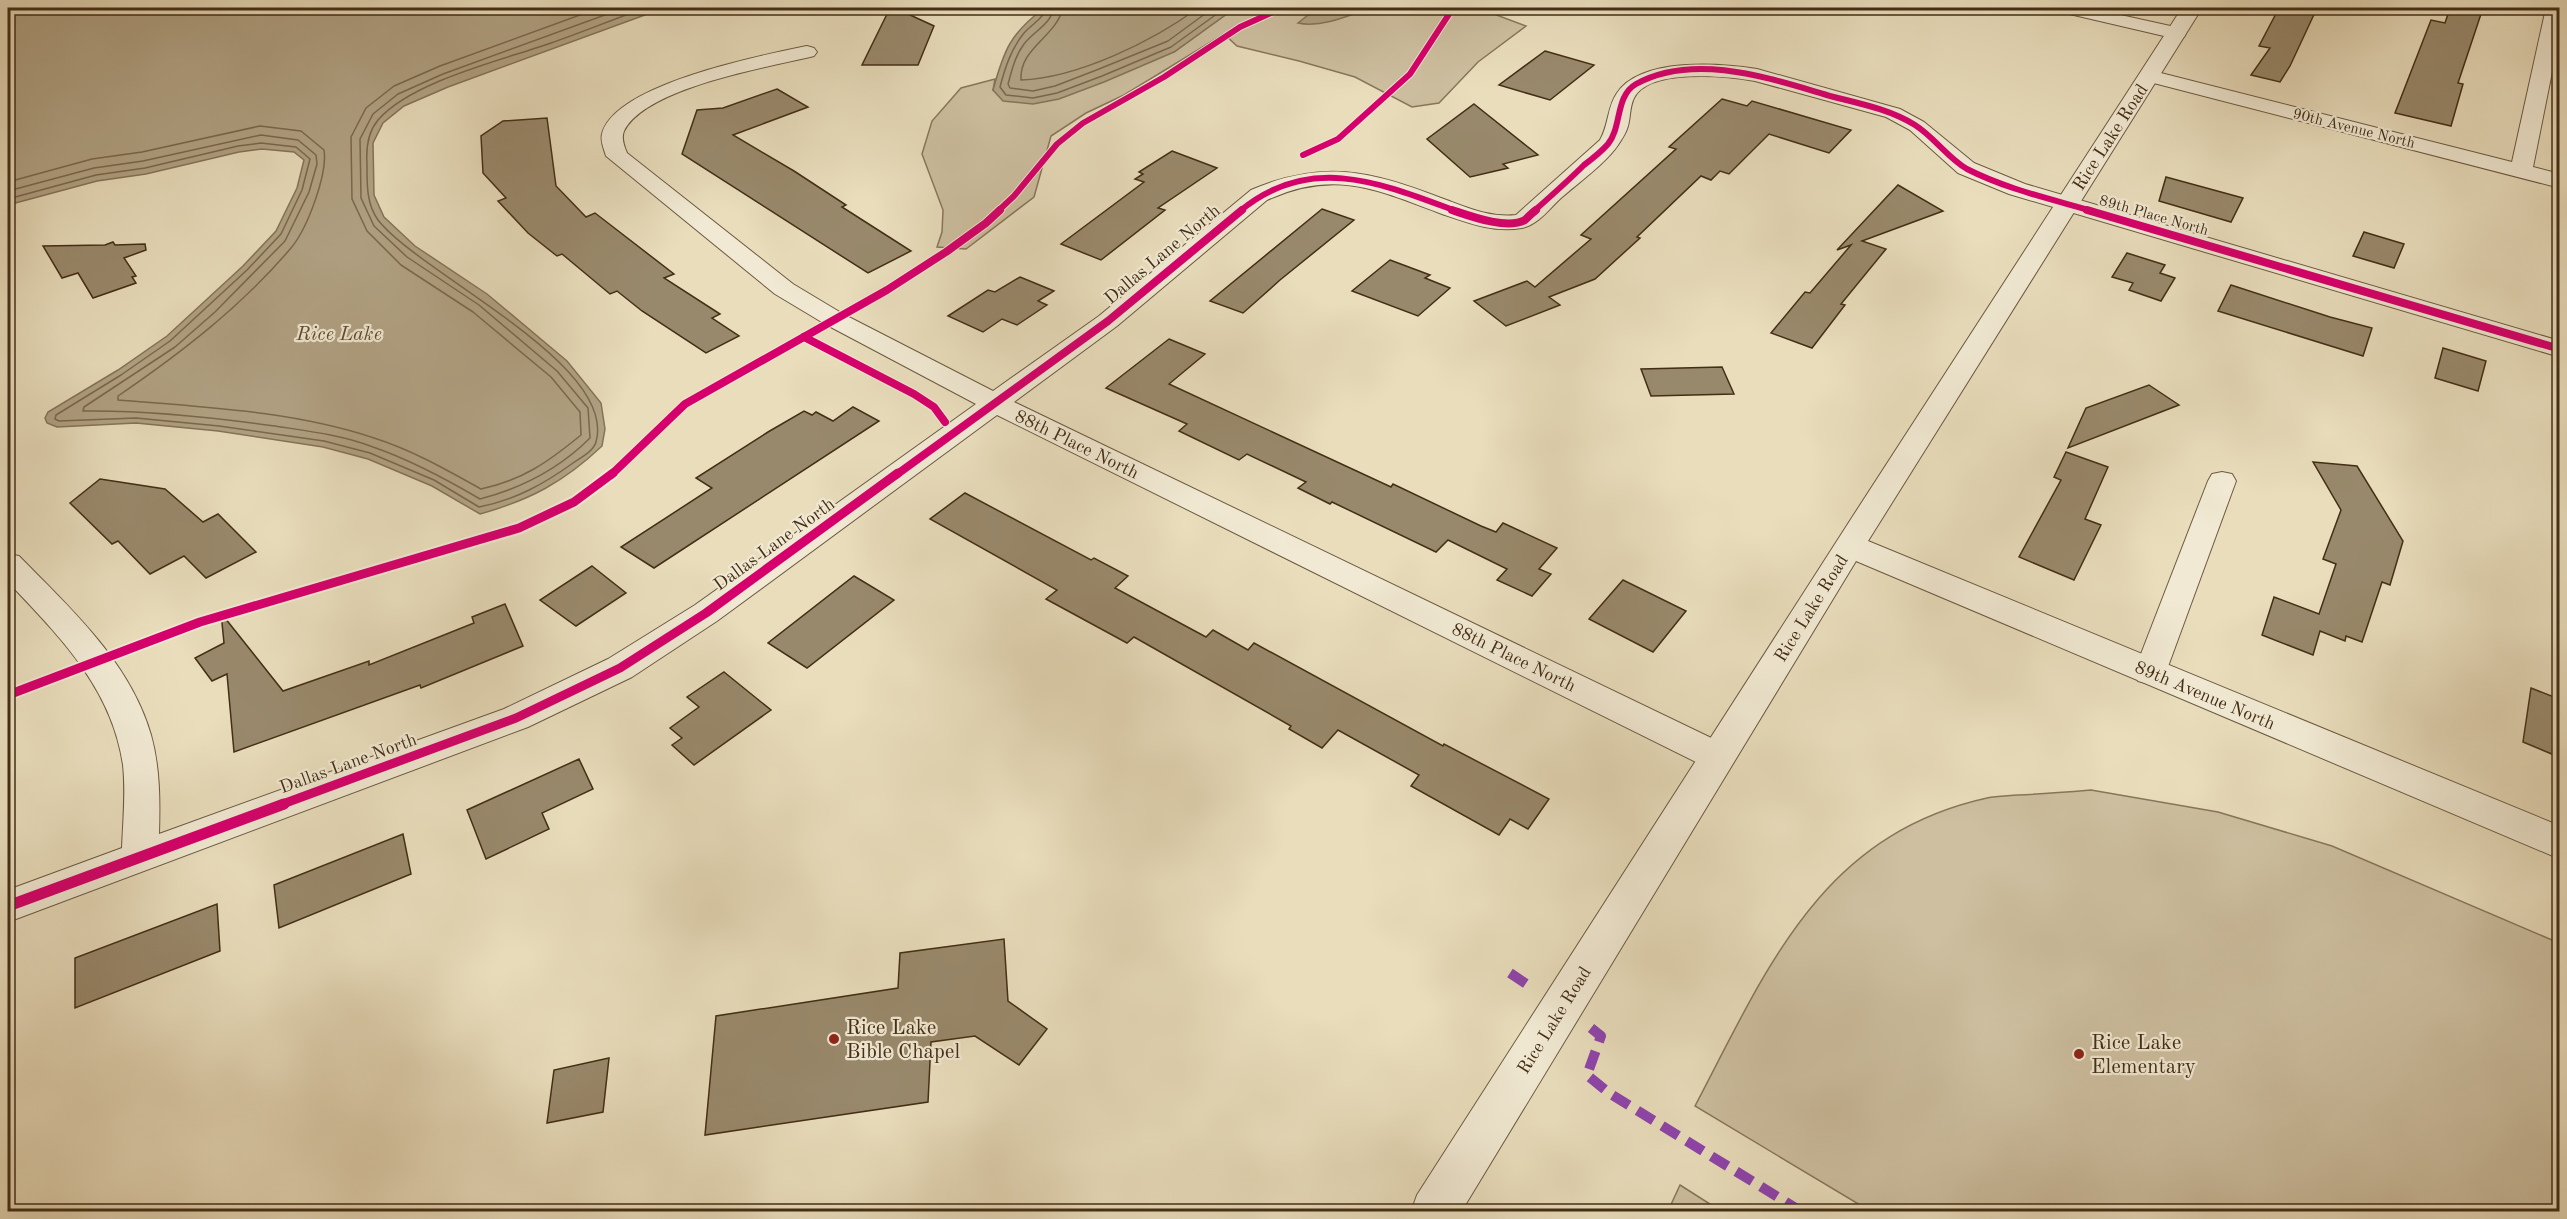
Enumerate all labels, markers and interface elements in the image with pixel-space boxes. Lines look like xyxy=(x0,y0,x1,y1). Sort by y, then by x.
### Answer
street label: Rice Lake Road xyxy=(2070,81,2152,194)
street label: 90th Avenue North xyxy=(2291,107,2416,152)
street label: 89th Place North xyxy=(2097,194,2210,239)
street label: Dallas Lane North xyxy=(1101,201,1224,308)
water label: Rice Lake xyxy=(295,325,382,345)
street label: 88th Place North xyxy=(1012,407,1142,483)
street label: Dallas Lane North xyxy=(711,495,839,595)
street label: Rice Lake Road xyxy=(1772,552,1852,665)
street label: 88th Place North xyxy=(1449,620,1579,696)
street label: 89th Avenue North xyxy=(2132,658,2278,734)
street label: Dallas Lane North xyxy=(277,731,420,797)
street label: Rice Lake Road xyxy=(1515,964,1595,1077)
place label: Rice Lake Bible Chapel xyxy=(846,1018,961,1063)
marker: Rice Lake Bible Chapel xyxy=(827,1032,841,1046)
place label: Rice Lake Elementary xyxy=(2091,1033,2196,1078)
marker: Rice Lake Elementary xyxy=(2072,1047,2086,1061)

